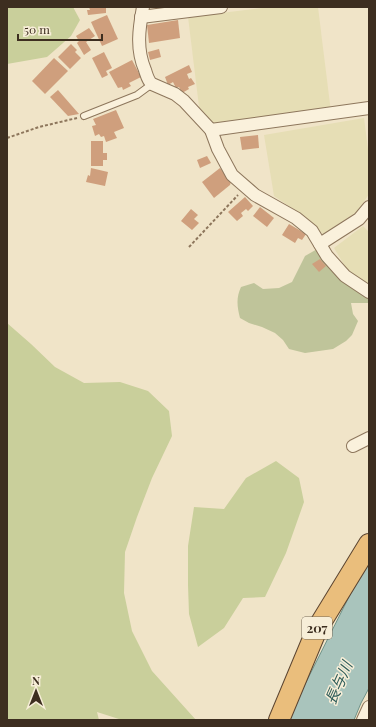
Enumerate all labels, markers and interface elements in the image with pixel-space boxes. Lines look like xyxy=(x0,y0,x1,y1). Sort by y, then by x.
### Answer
scale bar xyxy=(18,16,102,42)
text: 50 m xyxy=(24,21,50,37)
road number: 207 xyxy=(302,617,332,639)
water label: 長与川 xyxy=(320,656,357,707)
north arrow xyxy=(16,671,56,711)
text: N xyxy=(32,673,40,688)

